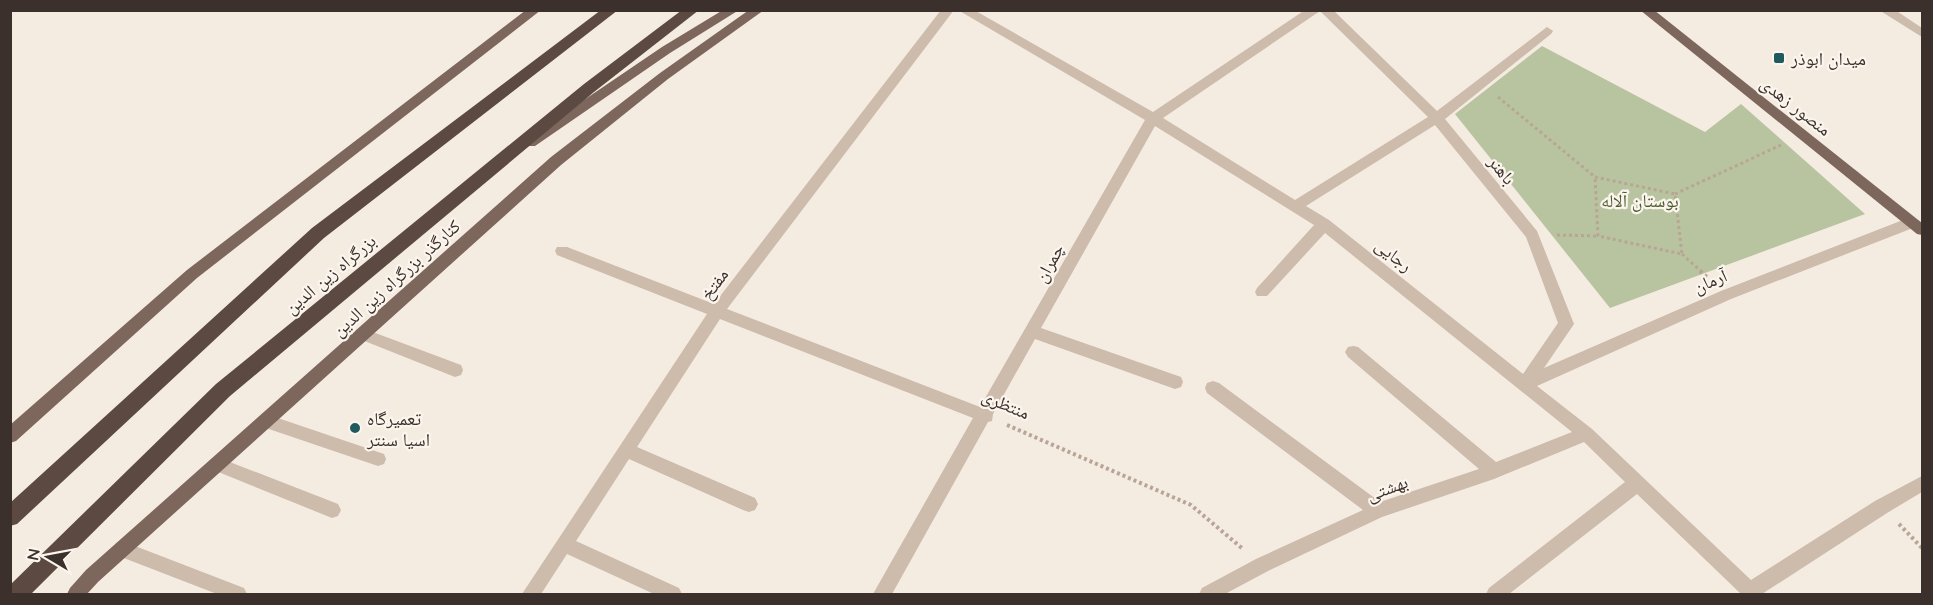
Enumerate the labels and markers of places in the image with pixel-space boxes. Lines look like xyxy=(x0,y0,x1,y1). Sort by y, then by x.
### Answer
place label: میدان ابوذر xyxy=(1790,47,1866,70)
marker: میدان ابوذر xyxy=(1772,51,1786,65)
place label: تعمیرگاه اسیا سنتر xyxy=(366,407,430,451)
marker: تعمیرگاه اسیا سنتر xyxy=(348,421,362,435)

